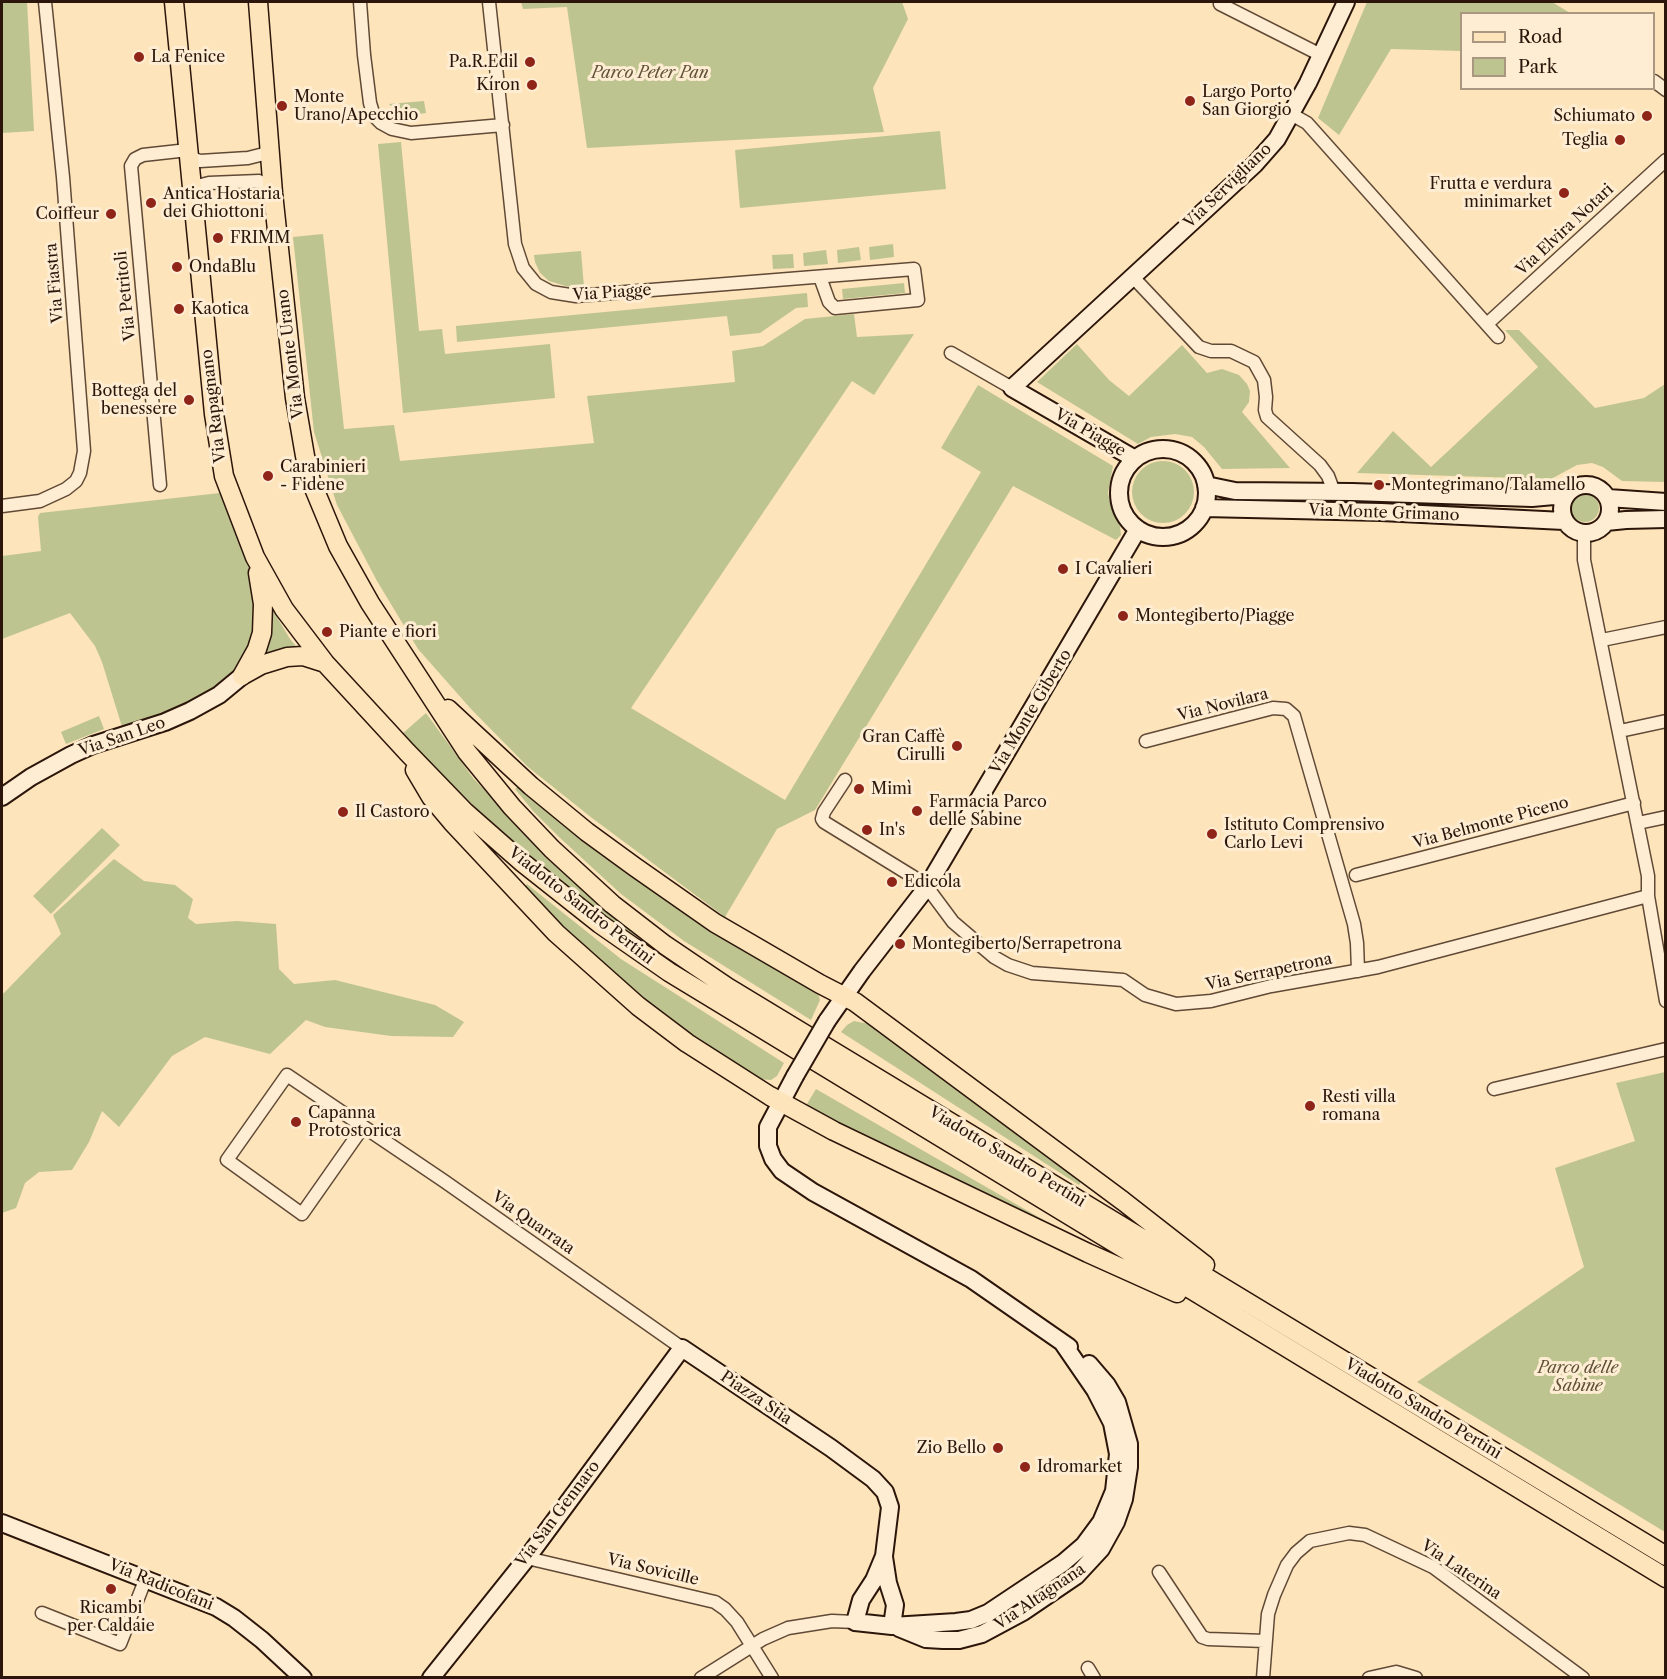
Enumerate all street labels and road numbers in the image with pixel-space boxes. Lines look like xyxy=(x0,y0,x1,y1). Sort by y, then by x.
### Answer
street label: Via Servigliano xyxy=(1180,139,1276,233)
street label: Via Elvira Notari xyxy=(1512,180,1618,280)
street label: Via Fiastra xyxy=(42,242,68,324)
street label: Via Petritoli xyxy=(112,250,140,342)
street label: Via Piagge xyxy=(572,281,652,305)
street label: Via Monte Urano xyxy=(274,288,308,420)
street label: Via Rapagnano xyxy=(198,348,230,464)
street label: Via Piagge xyxy=(1051,405,1129,461)
street label: Via Monte Grimano xyxy=(1308,501,1460,525)
street label: Via Monte Giberto xyxy=(986,646,1076,778)
street label: Via Novilara xyxy=(1176,684,1270,726)
street label: Via San Leo xyxy=(76,713,168,761)
street label: Via Belmonte Piceno xyxy=(1411,793,1571,853)
street label: Viadotto Sandro Pertini xyxy=(504,843,658,969)
street label: Via Serrapetrona xyxy=(1204,949,1334,995)
street label: Viadotto Sandro Pertini xyxy=(925,1103,1089,1211)
street label: Via Quarrata xyxy=(488,1187,578,1259)
street label: Viadotto Sandro Pertini xyxy=(1341,1355,1505,1463)
street label: Piazza Stia xyxy=(717,1367,795,1429)
street label: Via San Gennaro xyxy=(512,1457,604,1571)
street label: Via Laterina xyxy=(1417,1536,1505,1604)
street label: Via Sovicille xyxy=(605,1550,701,1590)
street label: Via Radicofani xyxy=(106,1555,216,1615)
street label: Via Altagnana xyxy=(991,1560,1089,1634)

